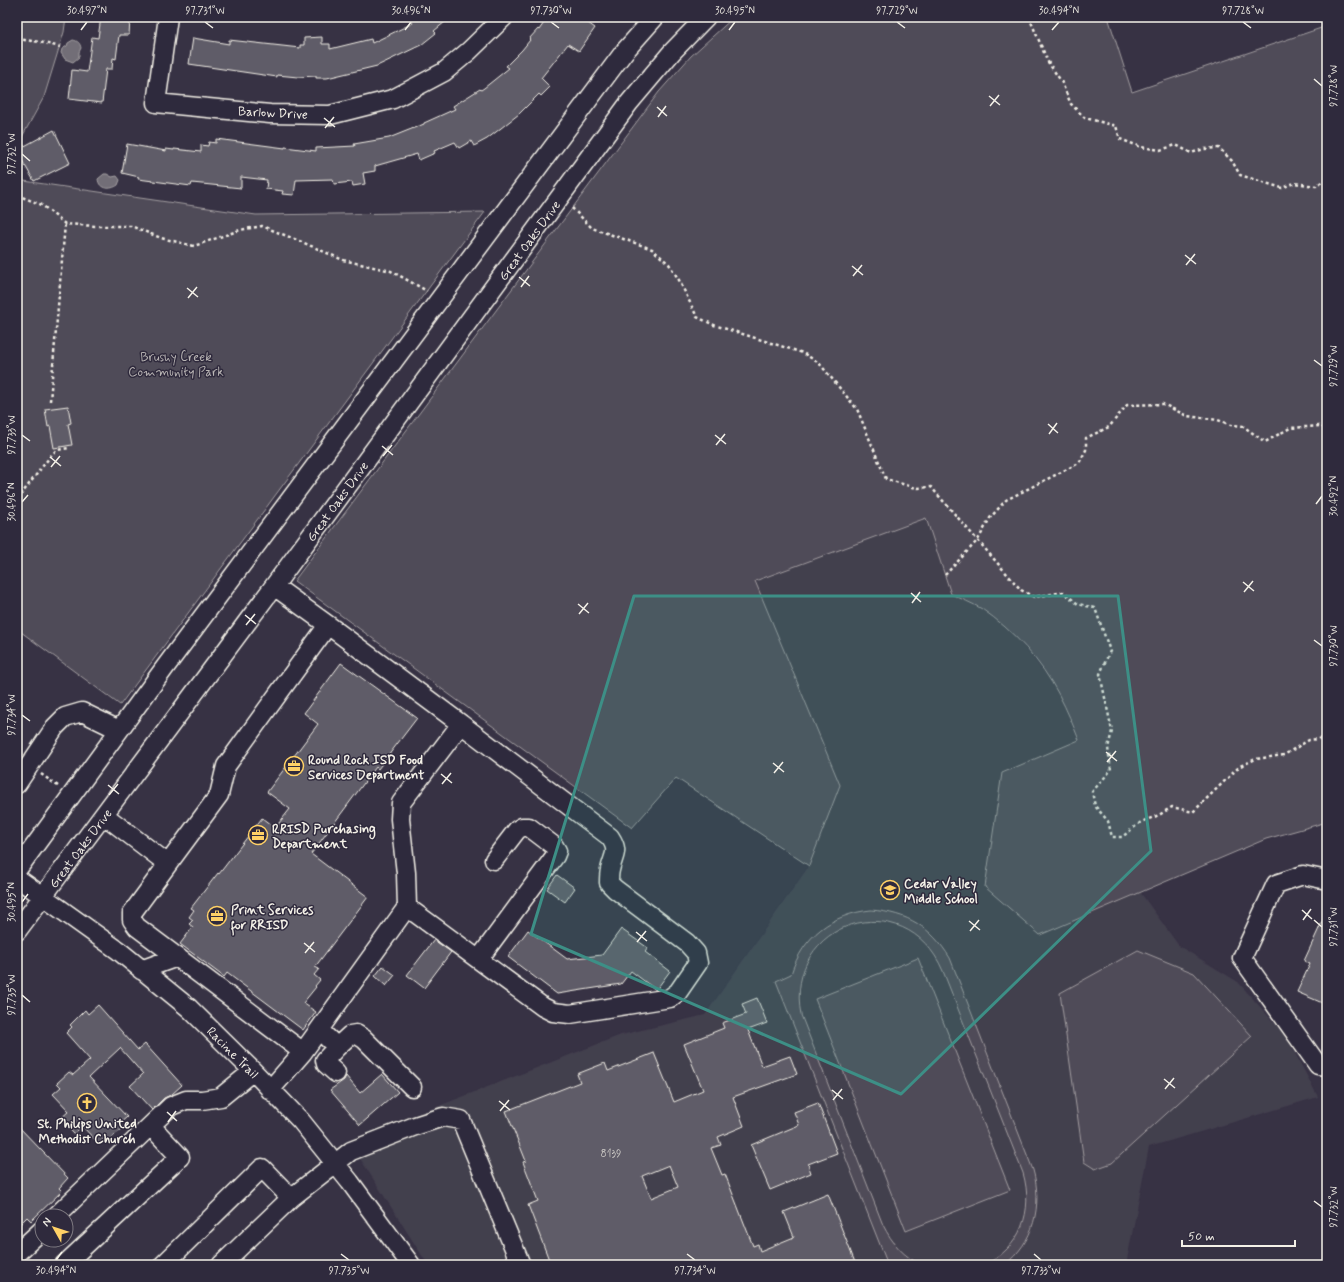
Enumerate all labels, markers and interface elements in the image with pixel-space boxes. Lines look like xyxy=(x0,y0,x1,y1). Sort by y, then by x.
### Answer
text: 30.497°N xyxy=(67,4,107,18)
text: 97.731°W xyxy=(186,4,224,18)
text: 30.496°N xyxy=(391,4,431,18)
text: 97.730°W xyxy=(530,4,572,18)
text: 30.495°N xyxy=(715,4,755,18)
text: 97.729°W xyxy=(876,4,918,18)
text: 30.494°N xyxy=(1039,4,1079,18)
text: 97.728°W xyxy=(1222,4,1264,18)
text: 97.728°W xyxy=(1327,65,1341,107)
street label: Barlow Drive xyxy=(238,103,308,124)
text: 97.732°W xyxy=(5,134,19,175)
street label: Great Oaks Drive xyxy=(495,197,565,284)
text: 97.729°W xyxy=(1327,345,1341,387)
park label: Brushy Creek Community Park xyxy=(128,349,224,381)
text: 97.733°W xyxy=(5,415,19,455)
street label: Great Oaks Drive xyxy=(303,458,373,545)
text: 30.492°N xyxy=(1327,475,1341,516)
text: 30.496°N xyxy=(5,482,19,522)
text: 97.730°W xyxy=(1327,625,1341,667)
text: 97.734°W xyxy=(5,695,19,735)
place label: Round Rock ISD Food Services Department xyxy=(308,752,425,784)
office icon: Round Rock ISD Food Services Department xyxy=(283,755,305,777)
street label: Great Oaks Drive xyxy=(46,806,117,892)
place label: RRISD Purchasing Department xyxy=(272,821,376,853)
office icon: RRISD Purchasing Department xyxy=(247,824,269,846)
place label: Cedar Valley Middle School xyxy=(904,876,978,908)
school or university icon: Cedar Valley Middle School xyxy=(879,879,901,901)
text: 30.495°N xyxy=(5,882,19,922)
place label: Print Services for RRISD xyxy=(230,902,313,936)
office icon: Print Services for RRISD xyxy=(206,905,228,927)
text: 97.731°W xyxy=(1327,908,1341,946)
text: 97.735°W xyxy=(5,975,19,1015)
street label: Racine Trail xyxy=(202,1023,262,1083)
church icon: St. Philips United Methodist Church xyxy=(76,1092,98,1114)
place label: St. Philips United Methodist Church xyxy=(37,1116,137,1148)
house number: 8139 xyxy=(601,1147,621,1161)
text: 97.732°W xyxy=(1327,1187,1341,1228)
north arrow xyxy=(34,1208,74,1248)
text: N xyxy=(39,1215,55,1230)
scale bar xyxy=(1182,1222,1295,1248)
text: 50 m xyxy=(1188,1229,1215,1245)
text: 30.494°N xyxy=(36,1264,76,1278)
text: 97.735°W xyxy=(329,1264,369,1278)
text: 97.734°W xyxy=(675,1264,715,1278)
text: 97.733°W xyxy=(1021,1264,1061,1278)

